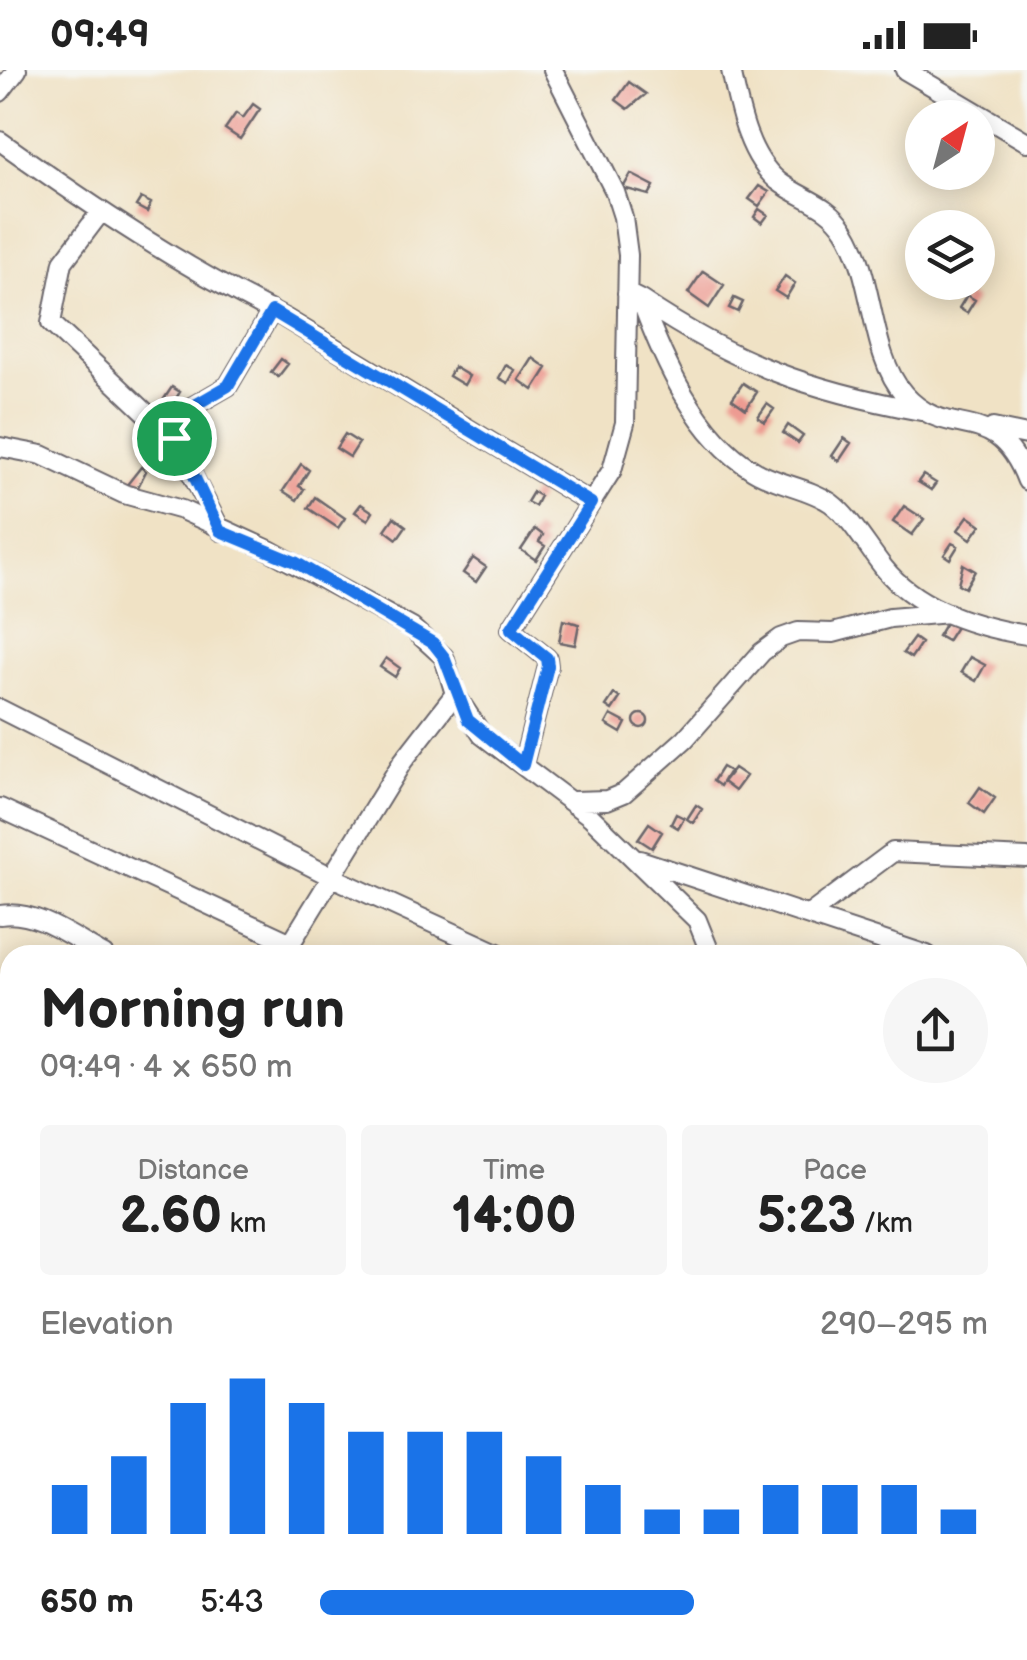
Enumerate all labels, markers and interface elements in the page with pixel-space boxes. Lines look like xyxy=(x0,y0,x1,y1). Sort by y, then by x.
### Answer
text: 09:49 xyxy=(50,13,150,58)
north arrow xyxy=(905,100,995,190)
map controls xyxy=(905,100,995,300)
button: layers xyxy=(905,210,995,300)
pin xyxy=(132,396,217,481)
icon: arrive xyxy=(147,411,202,466)
text: Morning run xyxy=(40,977,345,1044)
button: share xyxy=(883,978,988,1083)
text: 09:49 · 4 × 650 m xyxy=(40,1048,293,1087)
text: Distance xyxy=(137,1154,249,1187)
text: Time xyxy=(483,1154,545,1187)
text: Pace xyxy=(803,1154,867,1187)
text: 2.60 xyxy=(120,1187,222,1247)
text: 14:00 xyxy=(452,1187,576,1247)
text: 5:23 xyxy=(757,1187,856,1247)
text: km xyxy=(222,1207,266,1240)
text: /km xyxy=(856,1207,913,1240)
text: Elevation xyxy=(40,1305,173,1344)
text: 290–295 m xyxy=(820,1305,988,1344)
text: 650 m xyxy=(40,1583,134,1622)
text: 5:43 xyxy=(200,1583,264,1622)

